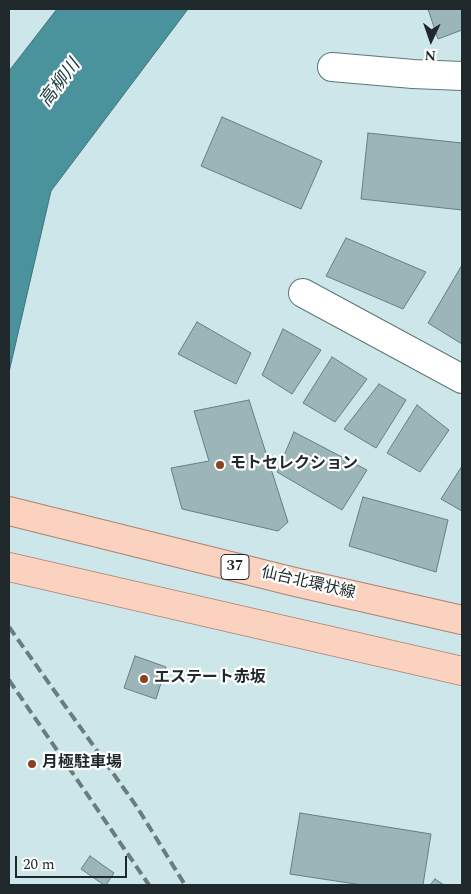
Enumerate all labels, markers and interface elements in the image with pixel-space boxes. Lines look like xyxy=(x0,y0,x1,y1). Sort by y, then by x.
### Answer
north arrow xyxy=(406,15,456,65)
text: N xyxy=(424,45,436,66)
water label: 高柳川 xyxy=(36,56,86,112)
place label: モトセレクション xyxy=(230,455,358,475)
marker: モトセレクション xyxy=(214,459,226,471)
road number: 37 xyxy=(221,554,249,580)
street label: 仙台北環状線 xyxy=(259,564,357,604)
place label: エステート赤坂 xyxy=(154,669,266,689)
marker: エステート赤坂 xyxy=(138,673,150,685)
place label: 月極駐車場 xyxy=(42,754,122,774)
marker: 月極駐車場 xyxy=(26,758,38,770)
scale bar xyxy=(18,846,130,878)
text: 20 m xyxy=(23,853,55,876)

